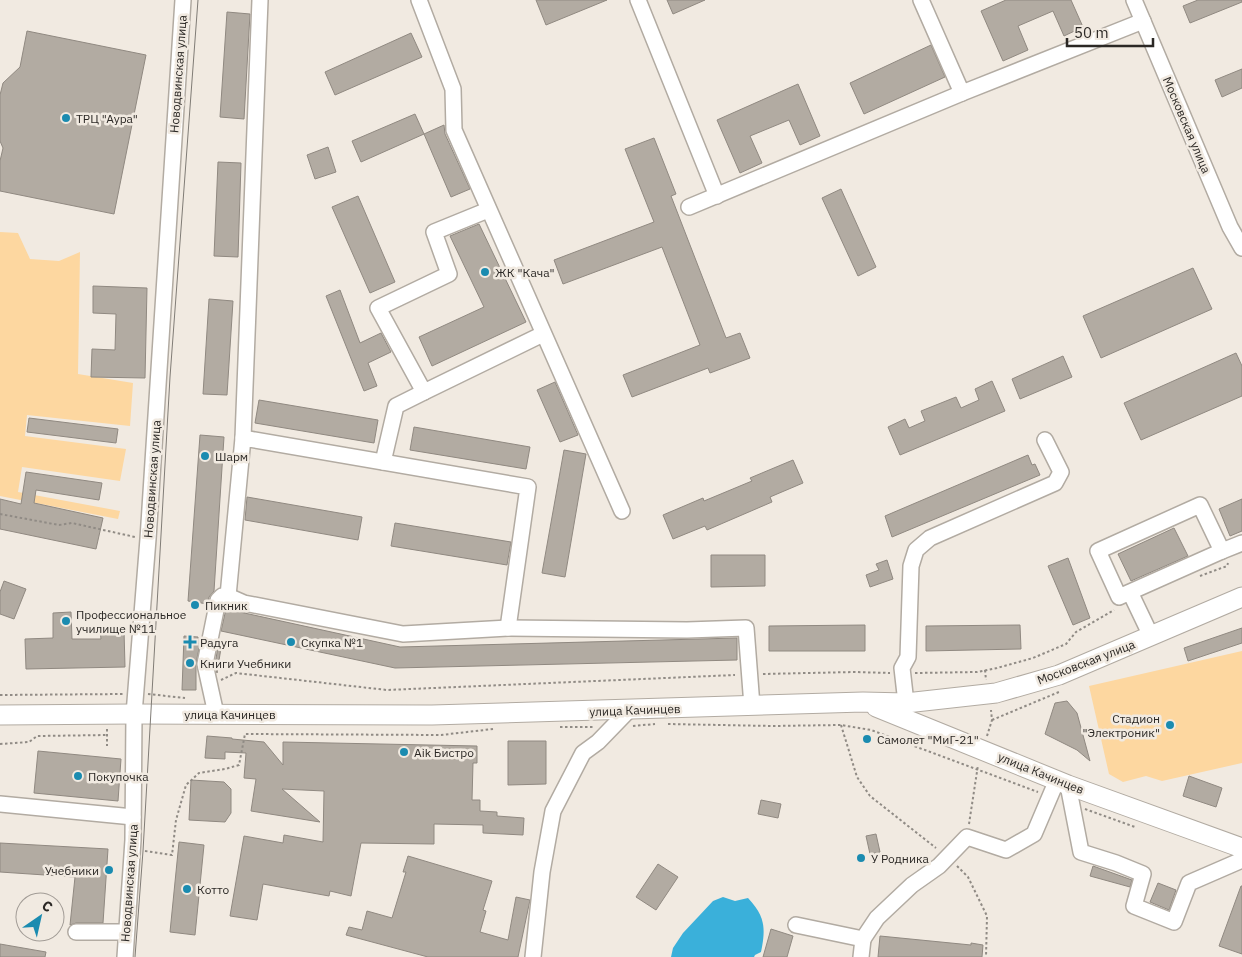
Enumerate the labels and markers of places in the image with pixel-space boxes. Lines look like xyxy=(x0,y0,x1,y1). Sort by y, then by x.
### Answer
place label: ТРЦ "Аура" xyxy=(76,111,138,126)
marker: ТРЦ "Аура" xyxy=(60,112,72,124)
place label: ЖК "Кача" xyxy=(495,265,554,280)
marker: ЖК "Кача" xyxy=(479,266,491,278)
place label: Шарм xyxy=(215,449,248,464)
marker: Шарм xyxy=(199,450,211,462)
place label: Пикник xyxy=(205,598,248,613)
marker: Пикник xyxy=(189,599,201,611)
place label: Профессиональное училище №11 xyxy=(76,607,187,636)
marker: Профессиональное училище №11 xyxy=(60,615,72,627)
place label: Радуга xyxy=(200,635,239,650)
place label: Скупка №1 xyxy=(301,635,363,650)
marker: Радуга xyxy=(184,636,196,648)
marker: Скупка №1 xyxy=(285,636,297,648)
place label: Книги Учебники xyxy=(200,656,291,671)
marker: Книги Учебники xyxy=(184,657,196,669)
place label: Стадион "Электроник" xyxy=(1082,711,1160,740)
marker: Стадион "Электроник" xyxy=(1164,719,1176,731)
place label: Самолет "МиГ-21" xyxy=(877,732,979,747)
marker: Самолет "МиГ-21" xyxy=(861,733,873,745)
place label: Aik Бистро xyxy=(414,745,474,760)
marker: Aik Бистро xyxy=(398,746,410,758)
place label: Покупочка xyxy=(88,769,149,784)
marker: Покупочка xyxy=(72,770,84,782)
place label: У Родника xyxy=(871,851,929,866)
marker: У Родника xyxy=(855,852,867,864)
place label: Учебники xyxy=(45,863,99,878)
marker: Учебники xyxy=(103,864,115,876)
place label: Котто xyxy=(197,882,230,897)
marker: Котто xyxy=(181,883,193,895)

